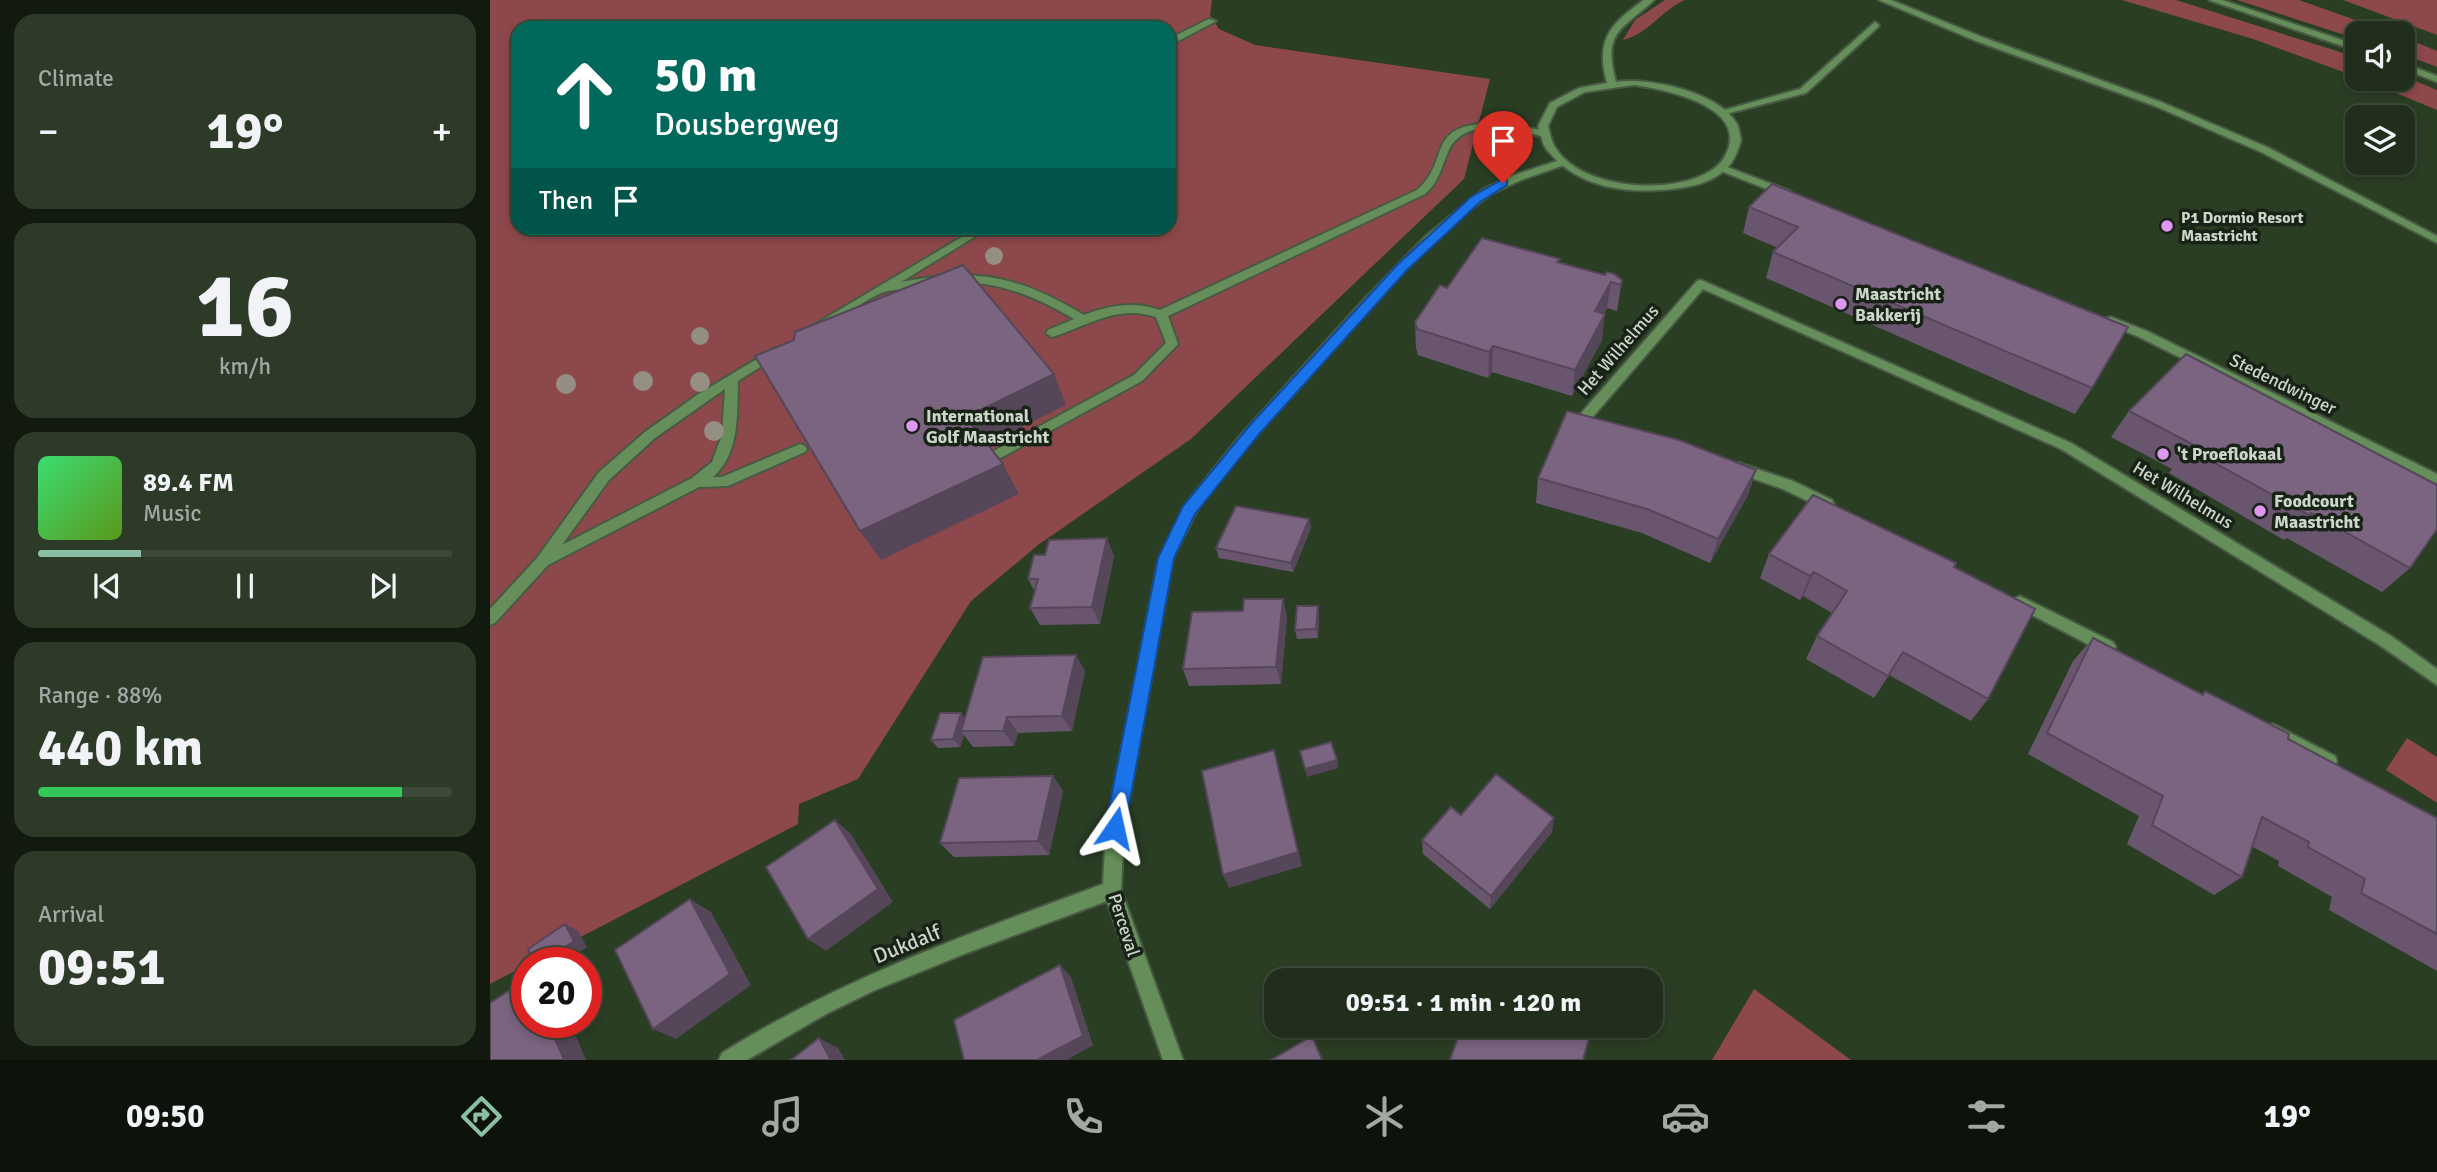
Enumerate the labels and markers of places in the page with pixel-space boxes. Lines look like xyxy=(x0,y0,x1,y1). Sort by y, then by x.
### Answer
pin xyxy=(1473,111,1533,183)
place label: P1 Dormio Resort Maastricht xyxy=(2181,208,2303,246)
marker: P1 Dormio Resort Maastricht xyxy=(2159,218,2175,234)
place label: Maastricht Bakkerij xyxy=(1855,283,1941,326)
marker: Maastricht Bakkerij xyxy=(1833,296,1849,312)
place label: International Golf Maastricht xyxy=(926,405,1049,448)
marker: International Golf Maastricht xyxy=(904,418,920,434)
place label: 't Proeflokaal xyxy=(2177,443,2282,465)
marker: 't Proeflokaal xyxy=(2155,446,2171,462)
place label: Foodcourt Maastricht xyxy=(2274,490,2360,533)
marker: Foodcourt Maastricht xyxy=(2252,503,2268,519)

